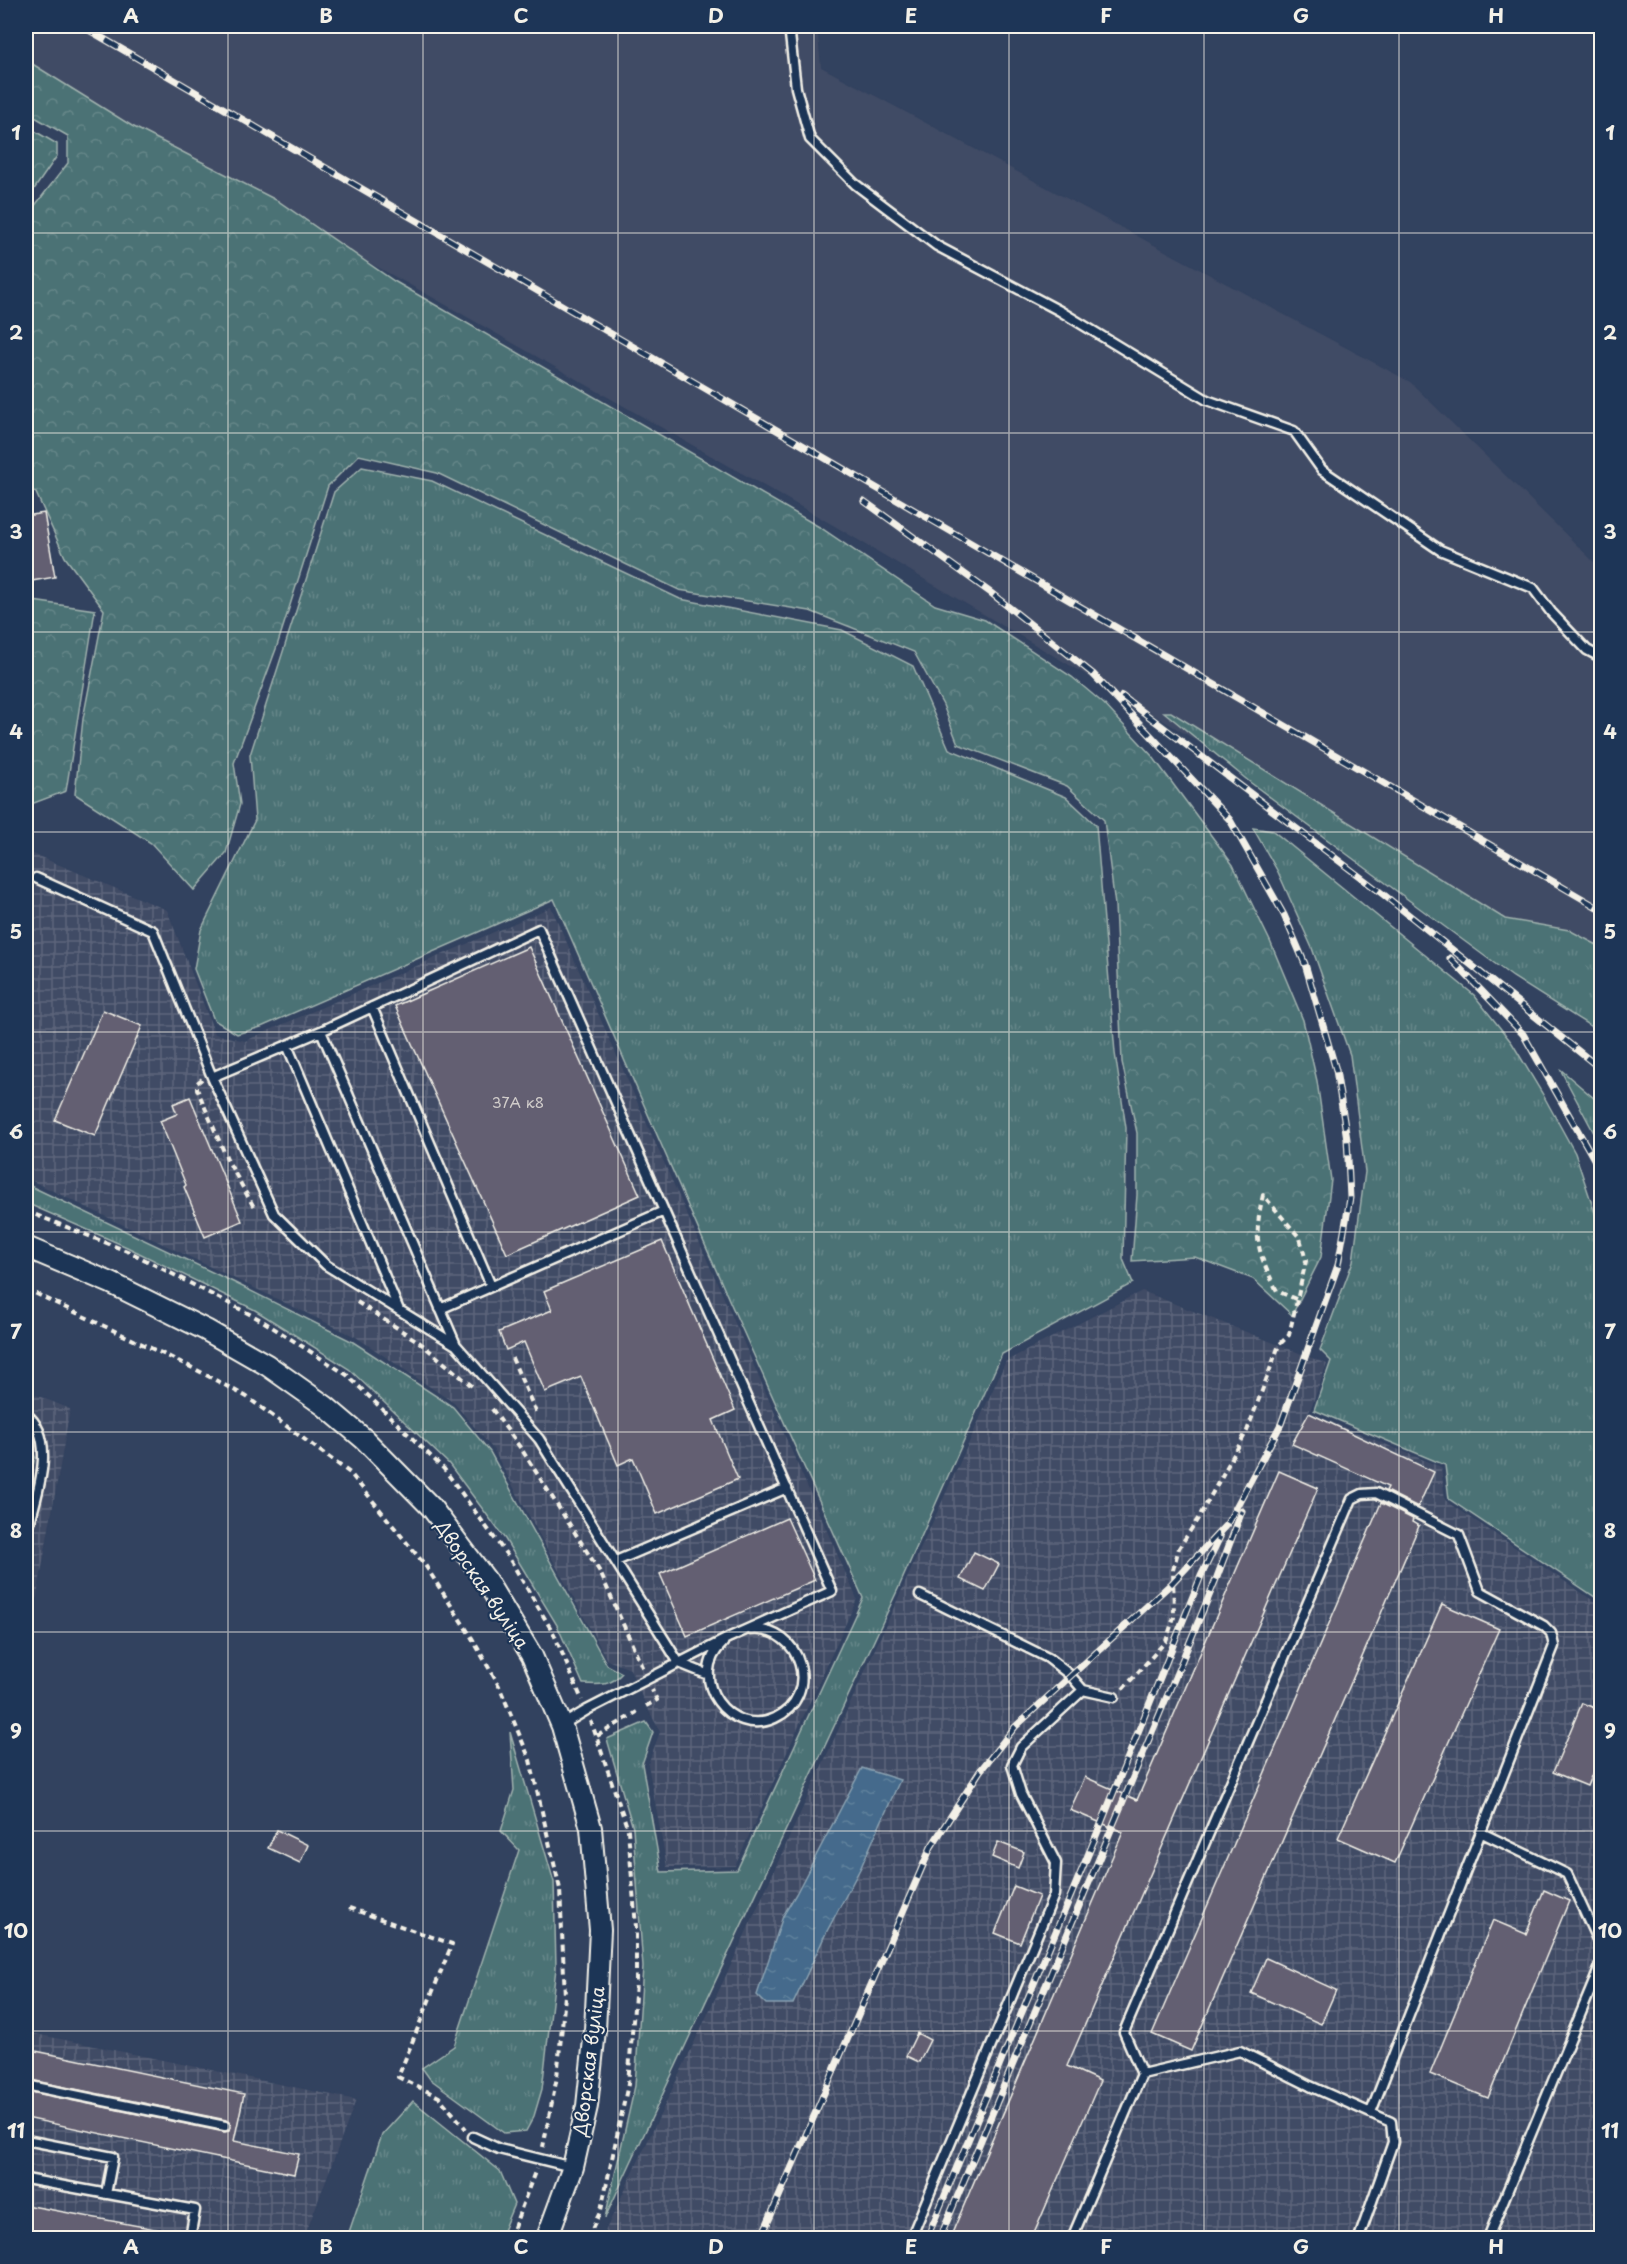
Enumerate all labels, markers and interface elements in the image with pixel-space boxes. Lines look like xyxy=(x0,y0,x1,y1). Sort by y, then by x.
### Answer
text: A xyxy=(123,0,139,30)
text: B xyxy=(319,0,333,30)
text: C xyxy=(513,0,529,30)
text: D xyxy=(708,0,724,30)
text: E xyxy=(905,0,917,30)
text: F xyxy=(1100,0,1112,30)
text: G xyxy=(1293,0,1309,30)
text: H xyxy=(1488,0,1504,30)
text: 1 xyxy=(11,117,21,147)
text: 1 xyxy=(1605,117,1615,147)
text: 2 xyxy=(9,317,23,347)
text: 2 xyxy=(1603,317,1617,347)
text: 3 xyxy=(9,516,23,546)
text: 3 xyxy=(1603,516,1617,546)
text: 4 xyxy=(9,716,23,746)
text: 4 xyxy=(1603,716,1617,746)
text: 5 xyxy=(10,916,22,946)
text: 5 xyxy=(1604,916,1616,946)
house number: 37А к8 xyxy=(492,1090,544,1113)
text: 6 xyxy=(9,1116,23,1146)
text: 6 xyxy=(1603,1116,1617,1146)
text: 7 xyxy=(10,1316,22,1346)
text: 7 xyxy=(1604,1316,1616,1346)
street label: Дворская вуліца xyxy=(429,1513,536,1654)
text: 8 xyxy=(10,1515,22,1545)
text: 8 xyxy=(1604,1515,1616,1545)
text: 9 xyxy=(10,1715,22,1745)
text: 9 xyxy=(1604,1715,1616,1745)
text: 10 xyxy=(4,1915,28,1945)
text: 10 xyxy=(1598,1915,1622,1945)
street label: Дворская вуліца xyxy=(565,1985,611,2138)
text: 11 xyxy=(7,2115,25,2145)
text: 11 xyxy=(1601,2115,1619,2145)
text: A xyxy=(123,2231,139,2261)
text: B xyxy=(319,2231,333,2261)
text: C xyxy=(513,2231,529,2261)
text: D xyxy=(708,2231,724,2261)
text: E xyxy=(905,2231,917,2261)
text: F xyxy=(1100,2231,1112,2261)
text: G xyxy=(1293,2231,1309,2261)
text: H xyxy=(1488,2231,1504,2261)

